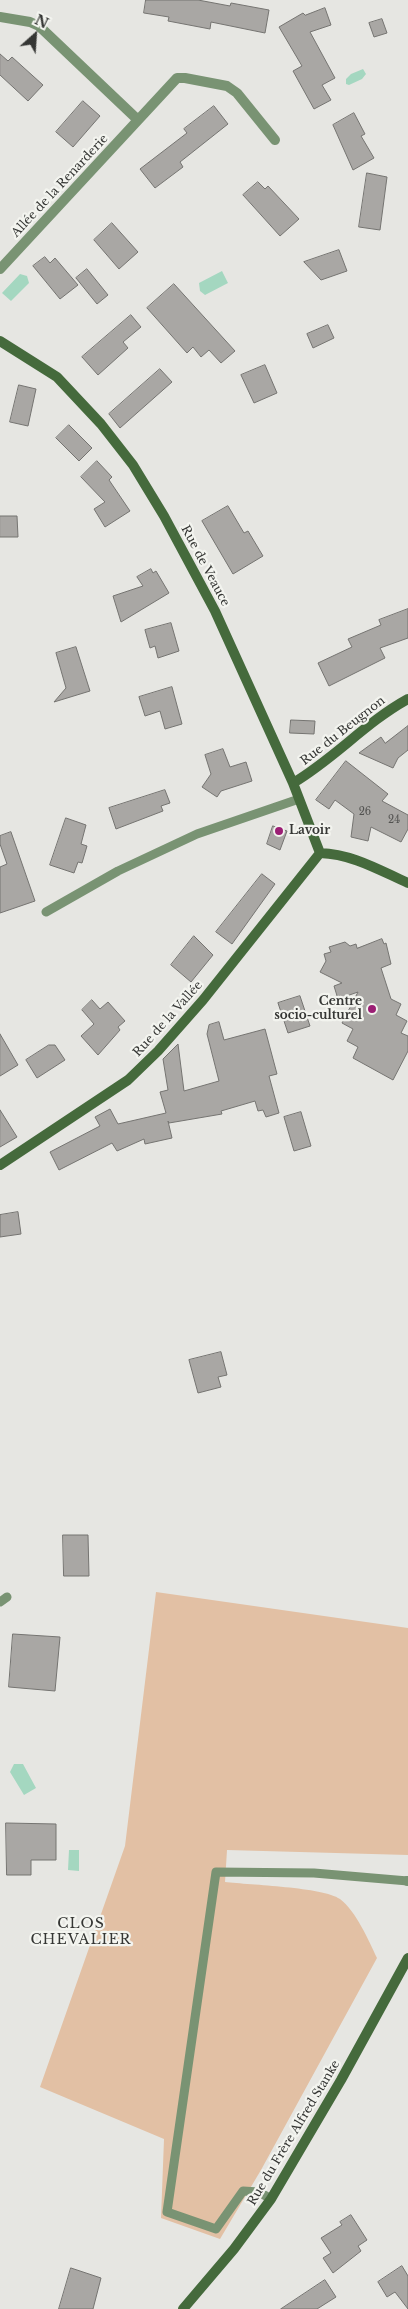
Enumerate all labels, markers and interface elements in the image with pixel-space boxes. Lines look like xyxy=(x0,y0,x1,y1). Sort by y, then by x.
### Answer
north arrow xyxy=(10,10,60,60)
text: N xyxy=(32,11,51,32)
street label: Allée de la Renarderie xyxy=(9,132,111,240)
street label: Rue de Veauce xyxy=(178,523,232,609)
street label: Rue du Beugnon xyxy=(298,694,388,768)
house number: 26 xyxy=(359,806,371,818)
house number: 24 xyxy=(388,814,400,826)
place label: Lavoir xyxy=(289,824,330,838)
marker: Lavoir xyxy=(273,825,285,837)
street label: Rue de la Vallée xyxy=(130,978,206,1060)
place label: Centre socio-culturel xyxy=(274,995,362,1023)
marker: Centre socio-culturel xyxy=(366,1003,378,1015)
district label: CLOS CHEVALIER xyxy=(29,1916,133,1948)
street label: Rue du Frère Alfred Stanke xyxy=(245,2058,343,2208)

